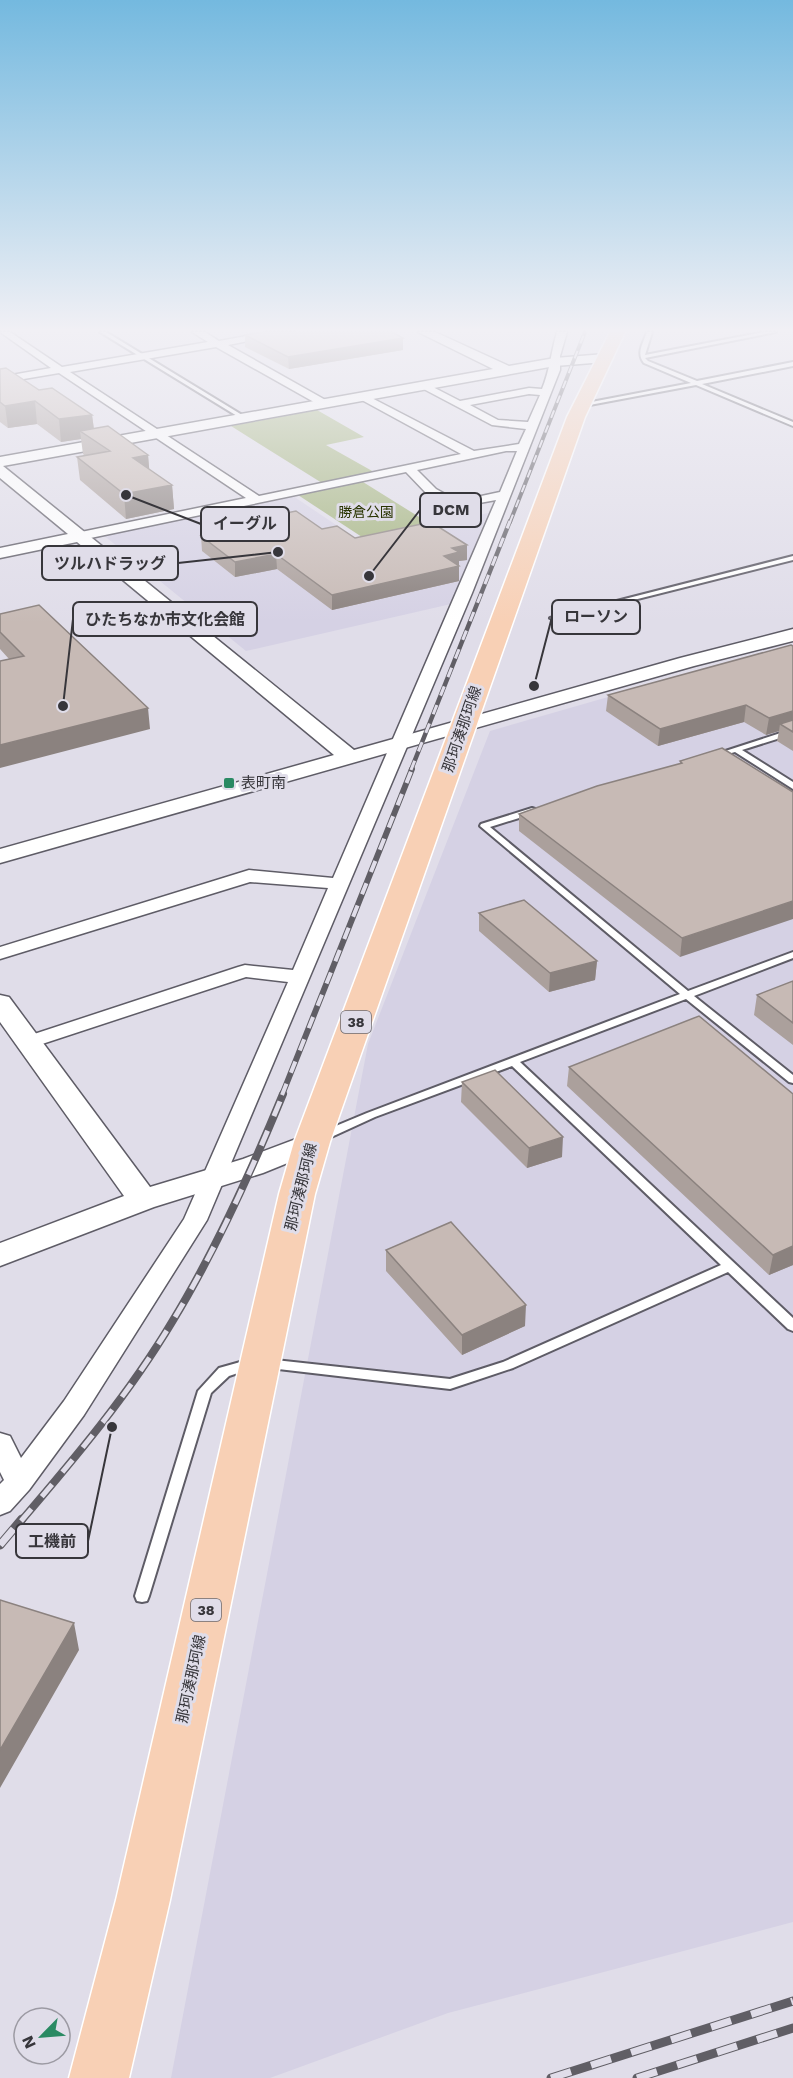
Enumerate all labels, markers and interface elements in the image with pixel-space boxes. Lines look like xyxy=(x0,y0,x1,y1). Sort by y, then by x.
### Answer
callout: DCM xyxy=(420,493,481,527)
text: DCM xyxy=(433,500,469,519)
park label: 勝倉公園 xyxy=(338,504,394,520)
callout: イーグル xyxy=(201,507,289,541)
text: イーグル xyxy=(213,514,277,533)
callout: ツルハドラッグ xyxy=(42,546,178,580)
text: ツルハドラッグ xyxy=(54,554,166,573)
callout: ローソン xyxy=(552,600,640,634)
callout: ひたちなか市文化会館 xyxy=(73,602,257,636)
text: ローソン xyxy=(564,607,628,626)
text: ひたちなか市文化会館 xyxy=(85,610,245,629)
street label: 那珂湊那珂線 xyxy=(439,684,485,774)
place label: 表町南 xyxy=(241,774,286,792)
marker: 表町南 xyxy=(222,776,236,790)
road number: 38 xyxy=(341,1011,371,1033)
street label: 那珂湊那珂線 xyxy=(281,1141,321,1233)
callout: 工機前 xyxy=(16,1524,88,1558)
text: 工機前 xyxy=(28,1532,76,1551)
road number: 38 xyxy=(191,1599,221,1621)
street label: 那珂湊那珂線 xyxy=(173,1633,209,1725)
north arrow xyxy=(12,2006,72,2066)
text: N xyxy=(18,2033,40,2052)

